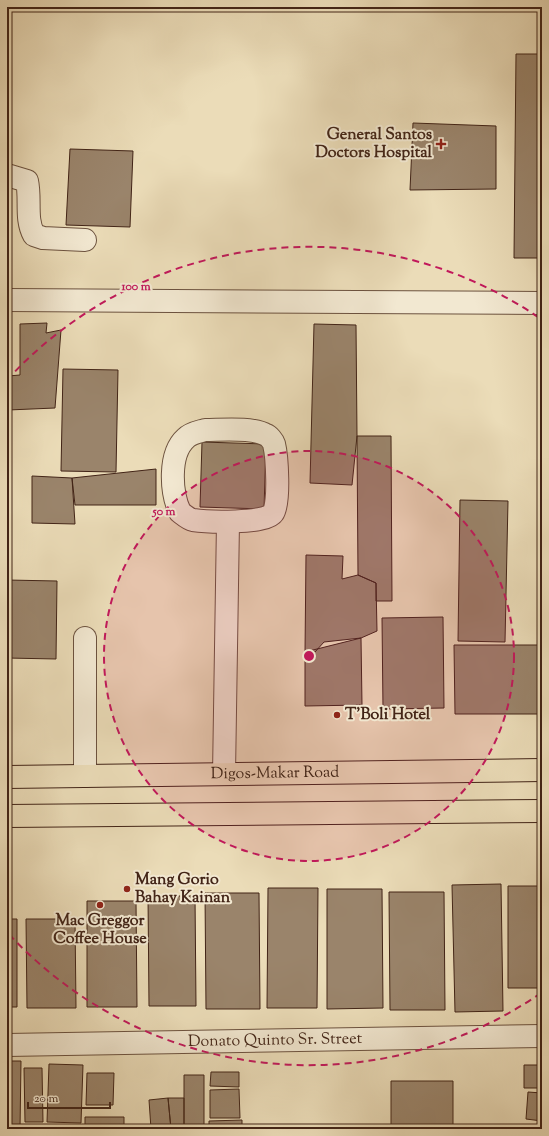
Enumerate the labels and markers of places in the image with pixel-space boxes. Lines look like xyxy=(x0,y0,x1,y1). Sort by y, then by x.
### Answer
place label: General Santos Doctors Hospital xyxy=(315,124,433,165)
marker: General Santos Doctors Hospital xyxy=(435,138,447,150)
centre of rings xyxy=(302,649,316,663)
place label: T'Boli Hotel xyxy=(345,704,431,727)
marker: T'Boli Hotel xyxy=(332,710,342,720)
place label: Mang Gorio Bahay Kainan xyxy=(135,869,231,910)
marker: Mang Gorio Bahay Kainan xyxy=(122,884,132,894)
marker: Mac Greggor Coffee House xyxy=(95,900,105,910)
place label: Mac Greggor Coffee House xyxy=(53,910,147,951)

